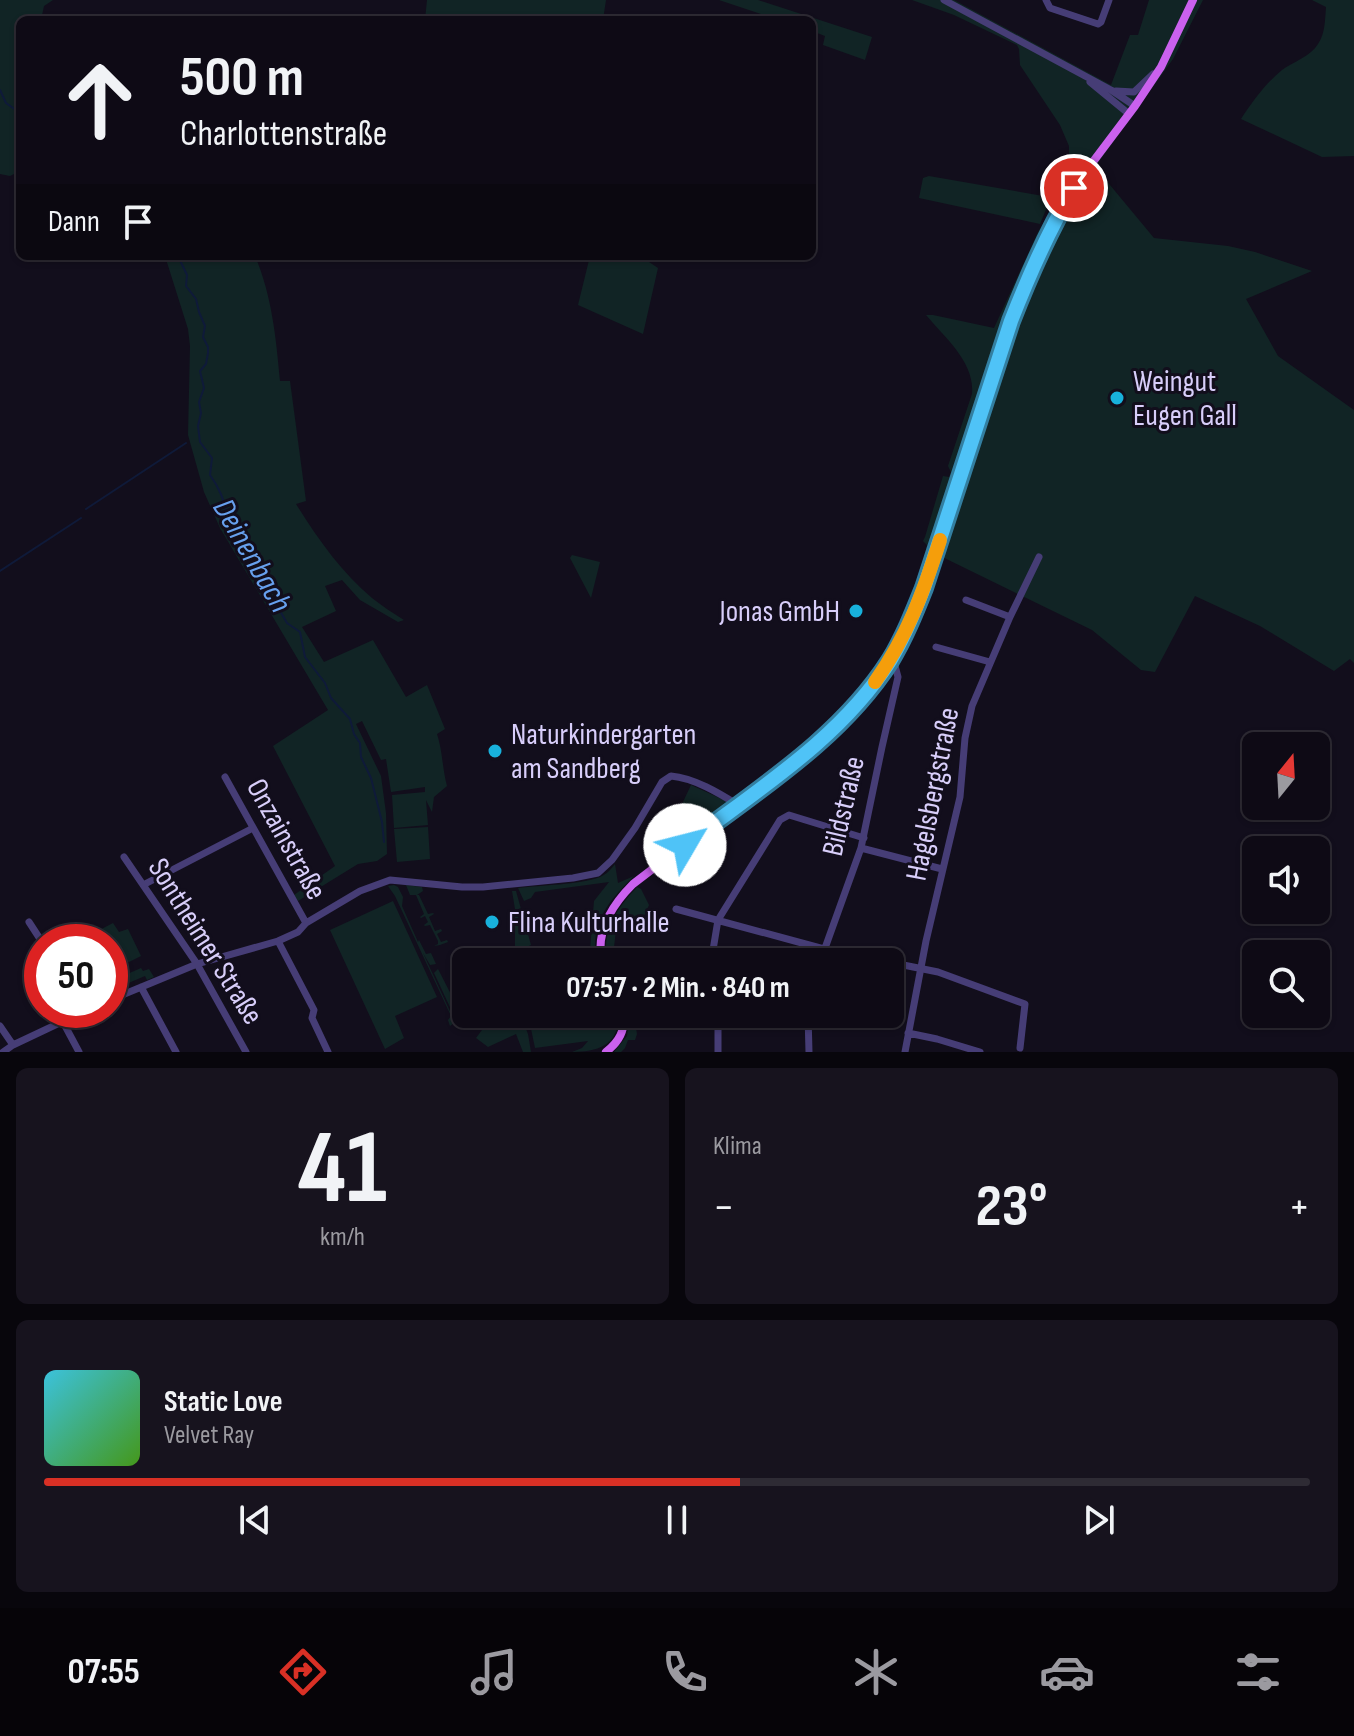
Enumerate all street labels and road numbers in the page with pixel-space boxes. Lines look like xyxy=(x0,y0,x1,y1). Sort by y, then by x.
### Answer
street label: Hagelsbergstraße xyxy=(899,705,967,884)
street label: Bildstraße xyxy=(815,753,873,860)
street label: Onzainstraße xyxy=(238,773,334,906)
street label: Sontheimer Straße xyxy=(140,852,270,1031)

